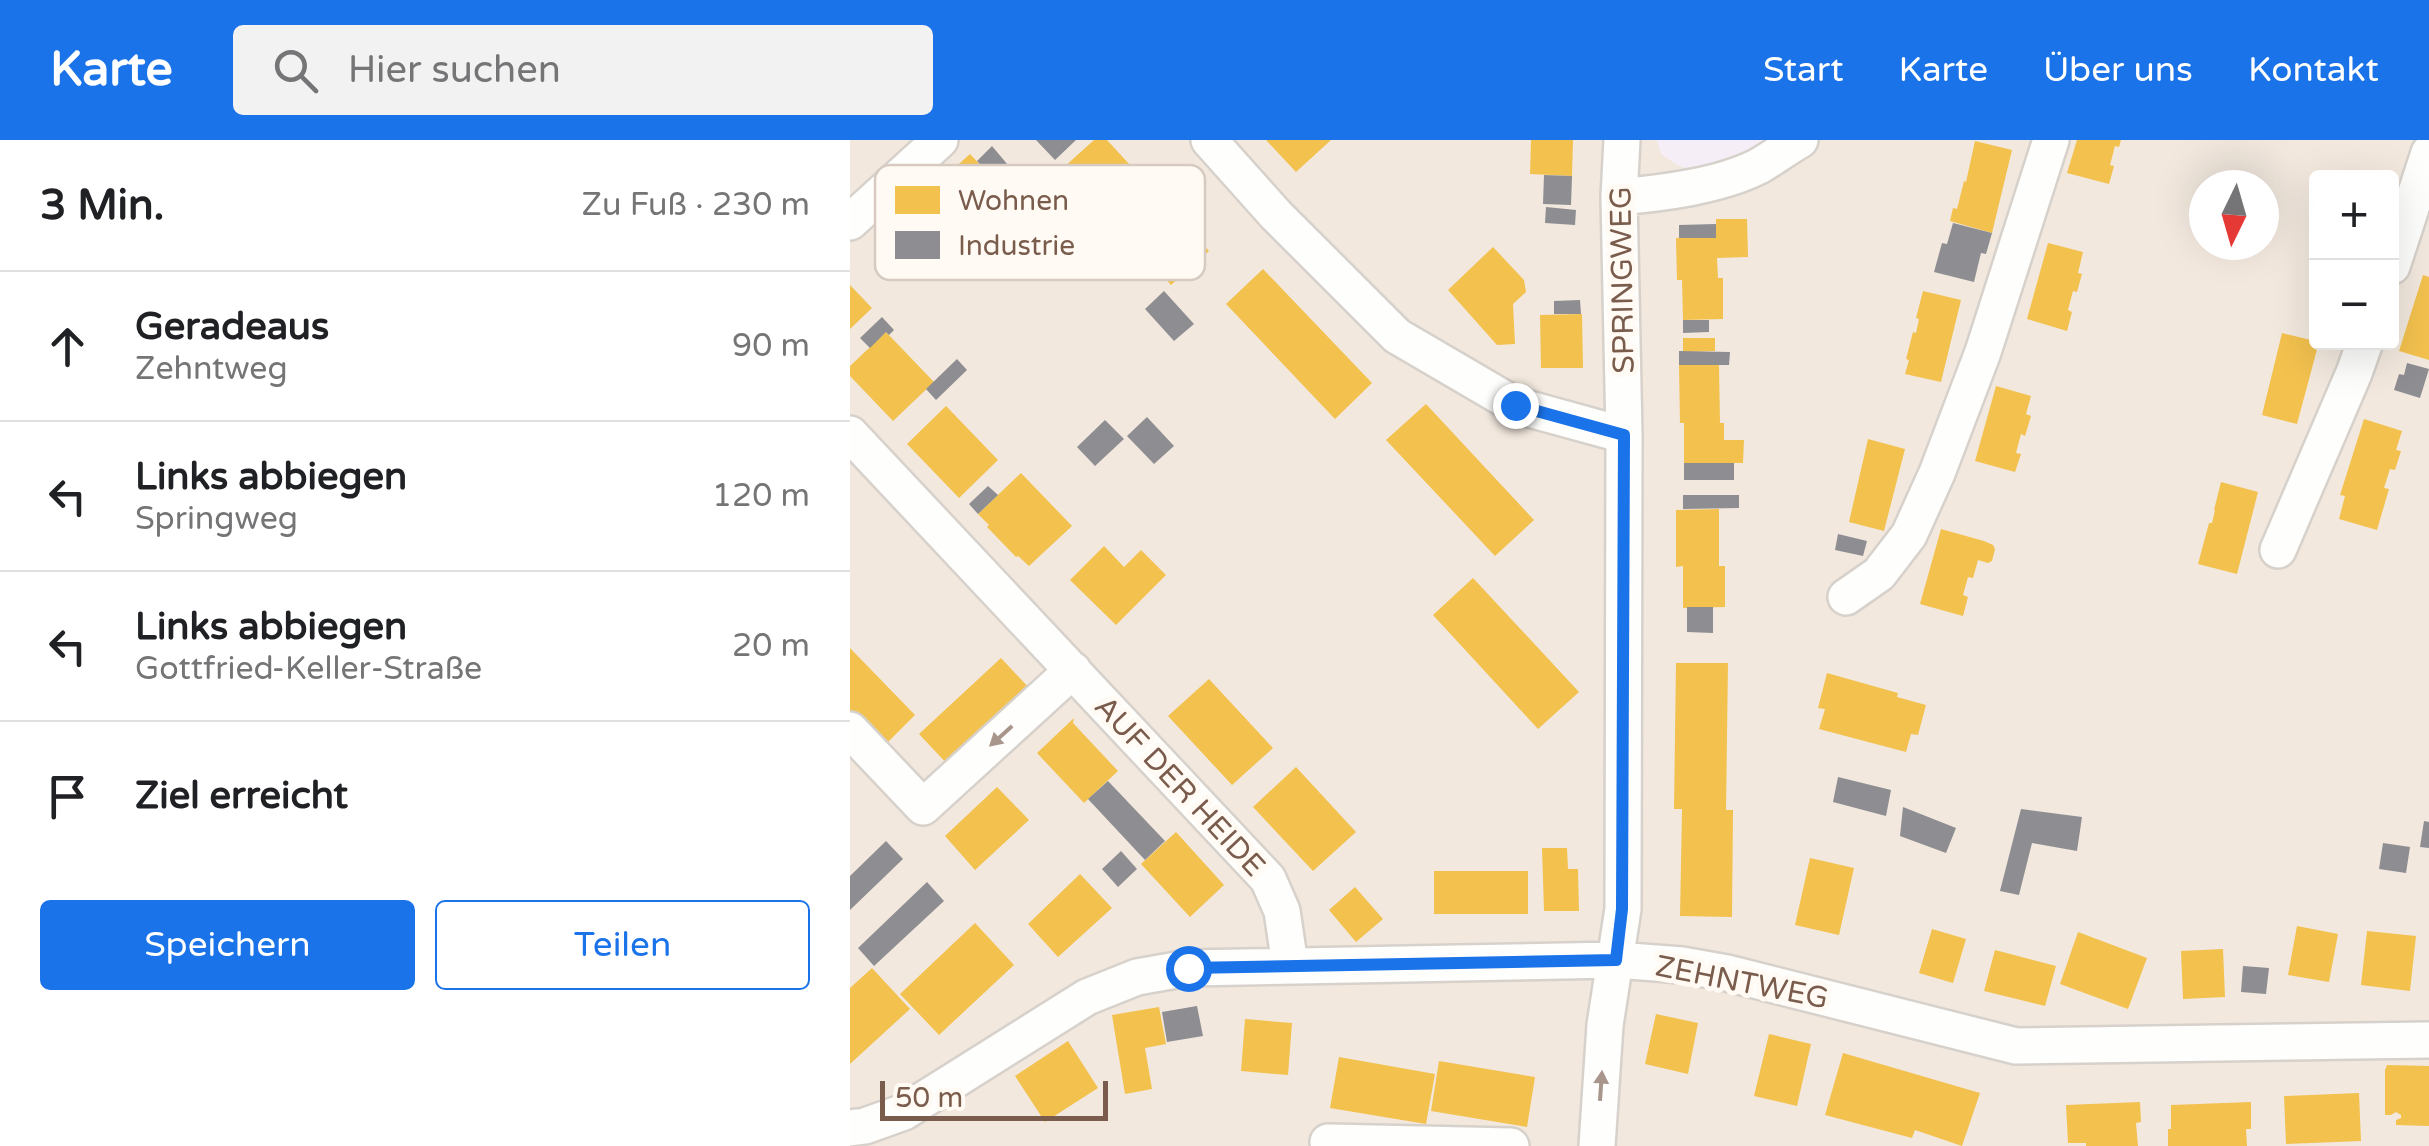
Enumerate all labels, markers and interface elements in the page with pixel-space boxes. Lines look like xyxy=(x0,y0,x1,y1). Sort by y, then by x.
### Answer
search box xyxy=(233,25,933,115)
text: Karte xyxy=(50,41,173,99)
icon: search xyxy=(268,43,323,98)
text: Hier suchen xyxy=(348,47,561,93)
text: Start xyxy=(1763,49,1844,91)
text: Karte xyxy=(1899,49,1988,91)
text: Über uns xyxy=(2043,49,2193,91)
text: Kontakt xyxy=(2248,49,2379,91)
legend xyxy=(875,165,1205,280)
north arrow xyxy=(2189,170,2279,260)
map controls xyxy=(2309,170,2399,350)
button: + xyxy=(2309,170,2399,260)
text: 3 Min. xyxy=(40,180,164,231)
text: Wohnen xyxy=(958,184,1069,218)
text: Zu Fuß · 230 m xyxy=(582,186,810,224)
street label: SPRINGWEG xyxy=(1602,186,1643,374)
text: Industrie xyxy=(958,229,1075,263)
button: − xyxy=(2309,260,2399,350)
text: Geradeaus xyxy=(135,304,329,350)
icon: ahead xyxy=(40,319,95,374)
text: 90 m xyxy=(732,327,810,365)
text: Zehntweg xyxy=(135,350,288,388)
route end xyxy=(1493,383,1539,429)
text: Links abbiegen xyxy=(135,454,407,500)
icon: left xyxy=(40,469,95,524)
text: 120 m xyxy=(712,477,810,515)
text: Springweg xyxy=(135,500,298,538)
text: Links abbiegen xyxy=(135,604,407,650)
icon: left xyxy=(40,619,95,674)
text: 20 m xyxy=(732,627,810,665)
text: Gottfried-Keller-Straße xyxy=(135,650,482,688)
street label: AUF DER HEIDE xyxy=(1087,688,1273,884)
one-way arrow xyxy=(989,724,1013,747)
icon: arrive xyxy=(40,769,95,824)
text: Ziel erreicht xyxy=(135,773,348,819)
button: Speichern xyxy=(40,900,415,990)
button: Teilen xyxy=(435,900,810,990)
route start xyxy=(1166,946,1212,992)
street label: ZEHNTWEG xyxy=(1652,948,1831,1017)
one-way arrow xyxy=(1593,1069,1609,1101)
scale bar xyxy=(880,1076,1108,1120)
text: 50 m xyxy=(895,1081,963,1115)

